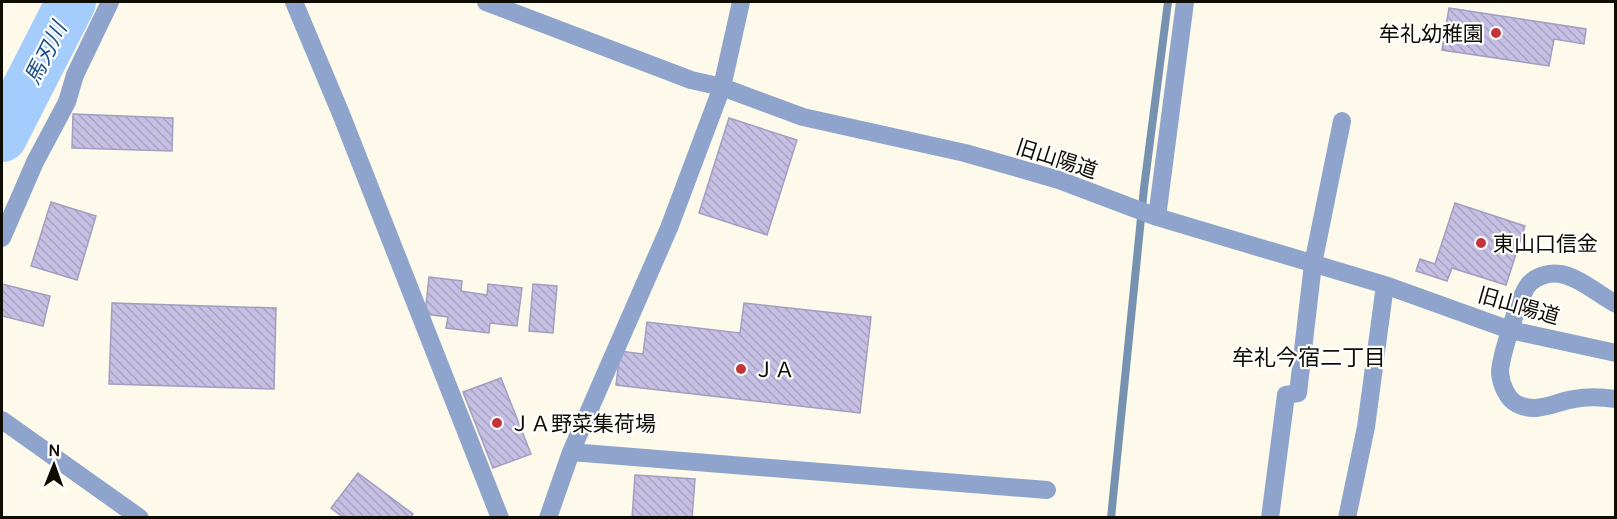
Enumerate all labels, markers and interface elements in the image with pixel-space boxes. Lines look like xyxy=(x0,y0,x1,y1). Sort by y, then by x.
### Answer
water label: 馬刃川 xyxy=(17,15,74,89)
place label: 牟礼幼稚園 xyxy=(1379,19,1484,47)
marker: 牟礼幼稚園 xyxy=(1489,26,1503,40)
street label: 旧山陽道 xyxy=(1013,132,1101,184)
place label: 東山口信金 xyxy=(1493,229,1598,257)
marker: 東山口信金 xyxy=(1474,236,1488,250)
street label: 旧山陽道 xyxy=(1475,280,1563,330)
district label: 牟礼今宿二丁目 xyxy=(1232,342,1386,372)
place label: ＪＡ xyxy=(753,355,795,383)
marker: ＪＡ xyxy=(734,362,748,376)
place label: ＪＡ野菜集荷場 xyxy=(509,409,656,437)
marker: ＪＡ野菜集荷場 xyxy=(490,416,504,430)
north arrow xyxy=(24,435,84,495)
text: N xyxy=(48,439,60,461)

